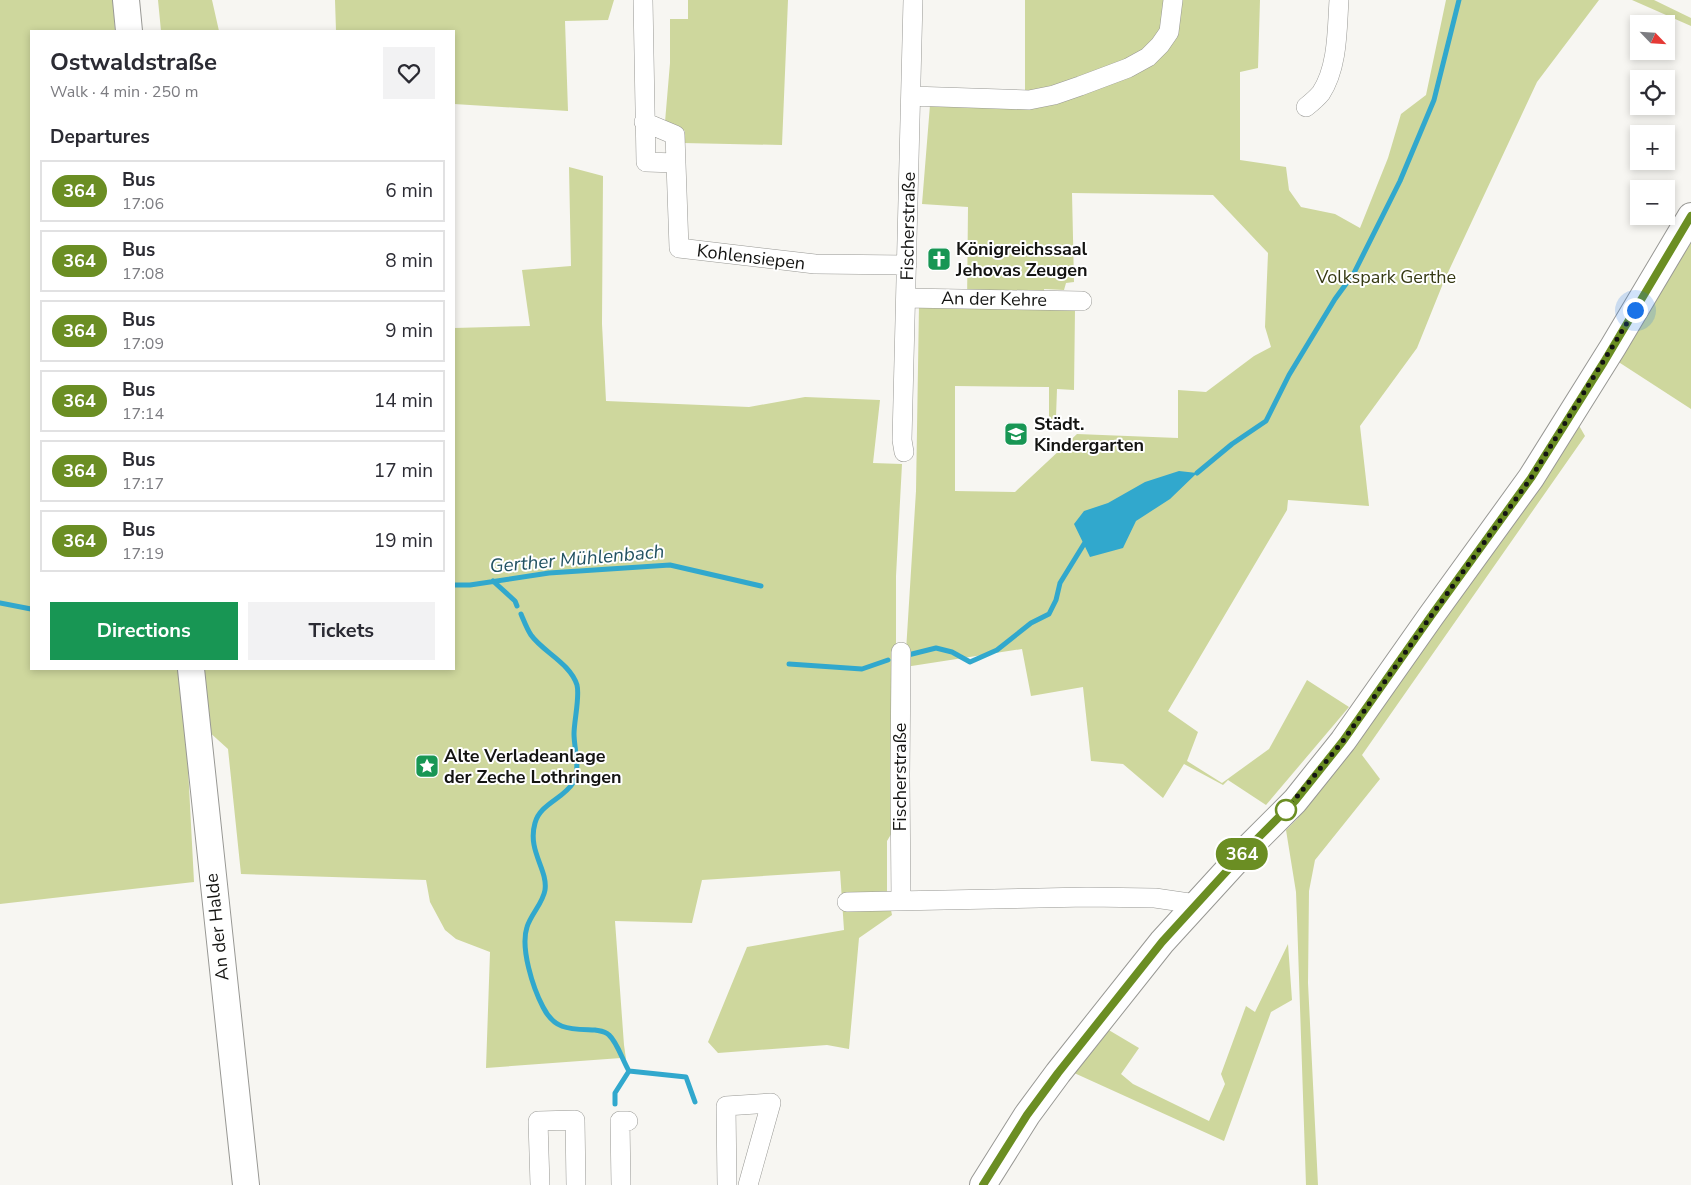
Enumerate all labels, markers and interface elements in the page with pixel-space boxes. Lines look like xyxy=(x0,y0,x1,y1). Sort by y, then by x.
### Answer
north arrow xyxy=(1630,15,1675,60)
map controls xyxy=(1630,15,1675,225)
text: Ostwaldstraße xyxy=(50,46,217,78)
button: heart xyxy=(383,47,435,99)
button: locate xyxy=(1630,70,1675,115)
text: Walk · 4 min · 250 m xyxy=(50,81,198,103)
text: Departures xyxy=(50,124,150,150)
button: + xyxy=(1630,125,1675,170)
text: Bus xyxy=(122,167,155,193)
street label: Fischerstraße xyxy=(895,172,921,280)
text: 6 min xyxy=(385,178,433,204)
text: 364 xyxy=(63,179,96,203)
button: − xyxy=(1630,180,1675,225)
text: 17:06 xyxy=(122,193,164,215)
text: Bus xyxy=(122,237,155,263)
place label: Königreichssaal Jehovas Zeugen xyxy=(955,237,1088,282)
street label: Kohlensiepen xyxy=(695,238,807,276)
church icon: Königreichssaal Jehovas Zeugen xyxy=(926,246,952,272)
text: 8 min xyxy=(385,248,433,274)
text: 364 xyxy=(63,249,96,273)
text: 17:08 xyxy=(122,263,164,285)
park label: Volkspark Gerthe xyxy=(1315,265,1456,289)
street label: An der Kehre xyxy=(941,286,1047,312)
your location xyxy=(1623,298,1648,323)
text: Bus xyxy=(122,307,155,333)
text: 9 min xyxy=(385,318,433,344)
text: 364 xyxy=(63,319,96,343)
text: 17:09 xyxy=(122,333,164,355)
text: Bus xyxy=(122,377,155,403)
text: 14 min xyxy=(374,388,433,414)
text: 364 xyxy=(63,389,96,413)
text: 17:14 xyxy=(122,403,164,425)
place label: Städt. Kindergarten xyxy=(1034,412,1144,457)
school or university icon: Städt. Kindergarten xyxy=(1003,421,1029,447)
text: Bus xyxy=(122,447,155,473)
text: 17 min xyxy=(374,458,433,484)
text: 364 xyxy=(63,459,96,483)
text: 17:17 xyxy=(122,473,164,495)
text: Bus xyxy=(122,517,155,543)
text: 19 min xyxy=(374,528,433,554)
text: 364 xyxy=(63,529,96,553)
water label: Gerther Mühlenbach xyxy=(489,538,665,580)
text: 17:19 xyxy=(122,543,164,565)
button: Directions xyxy=(50,602,238,660)
button: Tickets xyxy=(248,602,435,660)
street label: Fischerstraße xyxy=(888,723,912,831)
place label: Alte Verladeanlage der Zeche Lothringen xyxy=(444,744,622,789)
place icon: Alte Verladeanlage der Zeche Lothringen xyxy=(414,753,440,779)
unlabelled marker xyxy=(1275,799,1297,821)
line badge: 364 xyxy=(1213,838,1271,870)
text: 364 xyxy=(1226,842,1258,866)
street label: An der Halde xyxy=(199,872,235,982)

